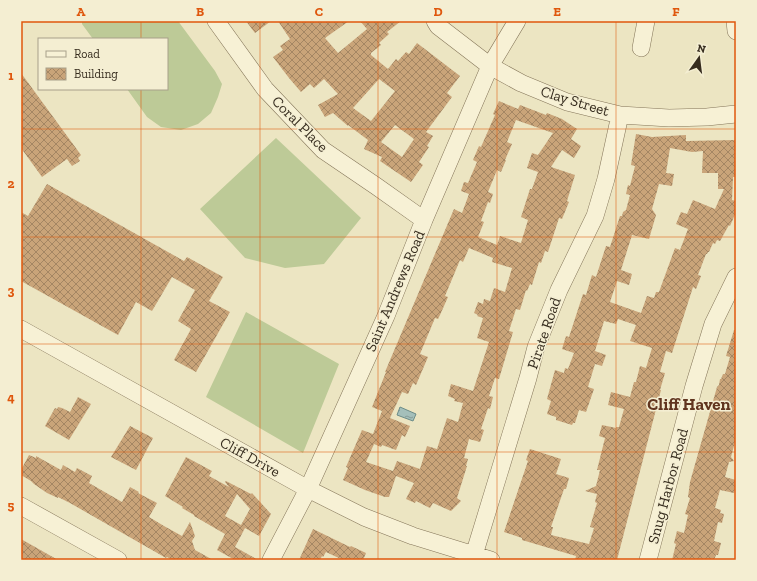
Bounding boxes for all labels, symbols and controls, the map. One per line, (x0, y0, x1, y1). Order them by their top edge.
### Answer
text: A (77, 4, 86, 19)
text: B (196, 4, 204, 19)
text: C (315, 4, 323, 19)
text: D (433, 4, 443, 19)
text: E (553, 4, 561, 19)
text: F (672, 4, 680, 19)
legend (38, 38, 168, 90)
north arrow (679, 38, 719, 78)
text: N (696, 41, 708, 56)
text: Road (74, 47, 100, 61)
text: Building (74, 67, 118, 81)
text: 1 (8, 68, 14, 83)
street label: Clay Street (538, 82, 612, 120)
street label: Coral Place (268, 92, 332, 156)
text: 2 (8, 176, 15, 191)
street label: Saint Andrews Road (361, 227, 429, 354)
text: 3 (8, 283, 15, 298)
street label: Pirate Road (523, 294, 565, 371)
text: 4 (7, 390, 15, 405)
district label: Cliff Haven (647, 394, 731, 414)
street label: Snug Harbor Road (644, 426, 692, 546)
street label: Cliff Drive (217, 433, 283, 481)
text: 5 (8, 498, 15, 513)

